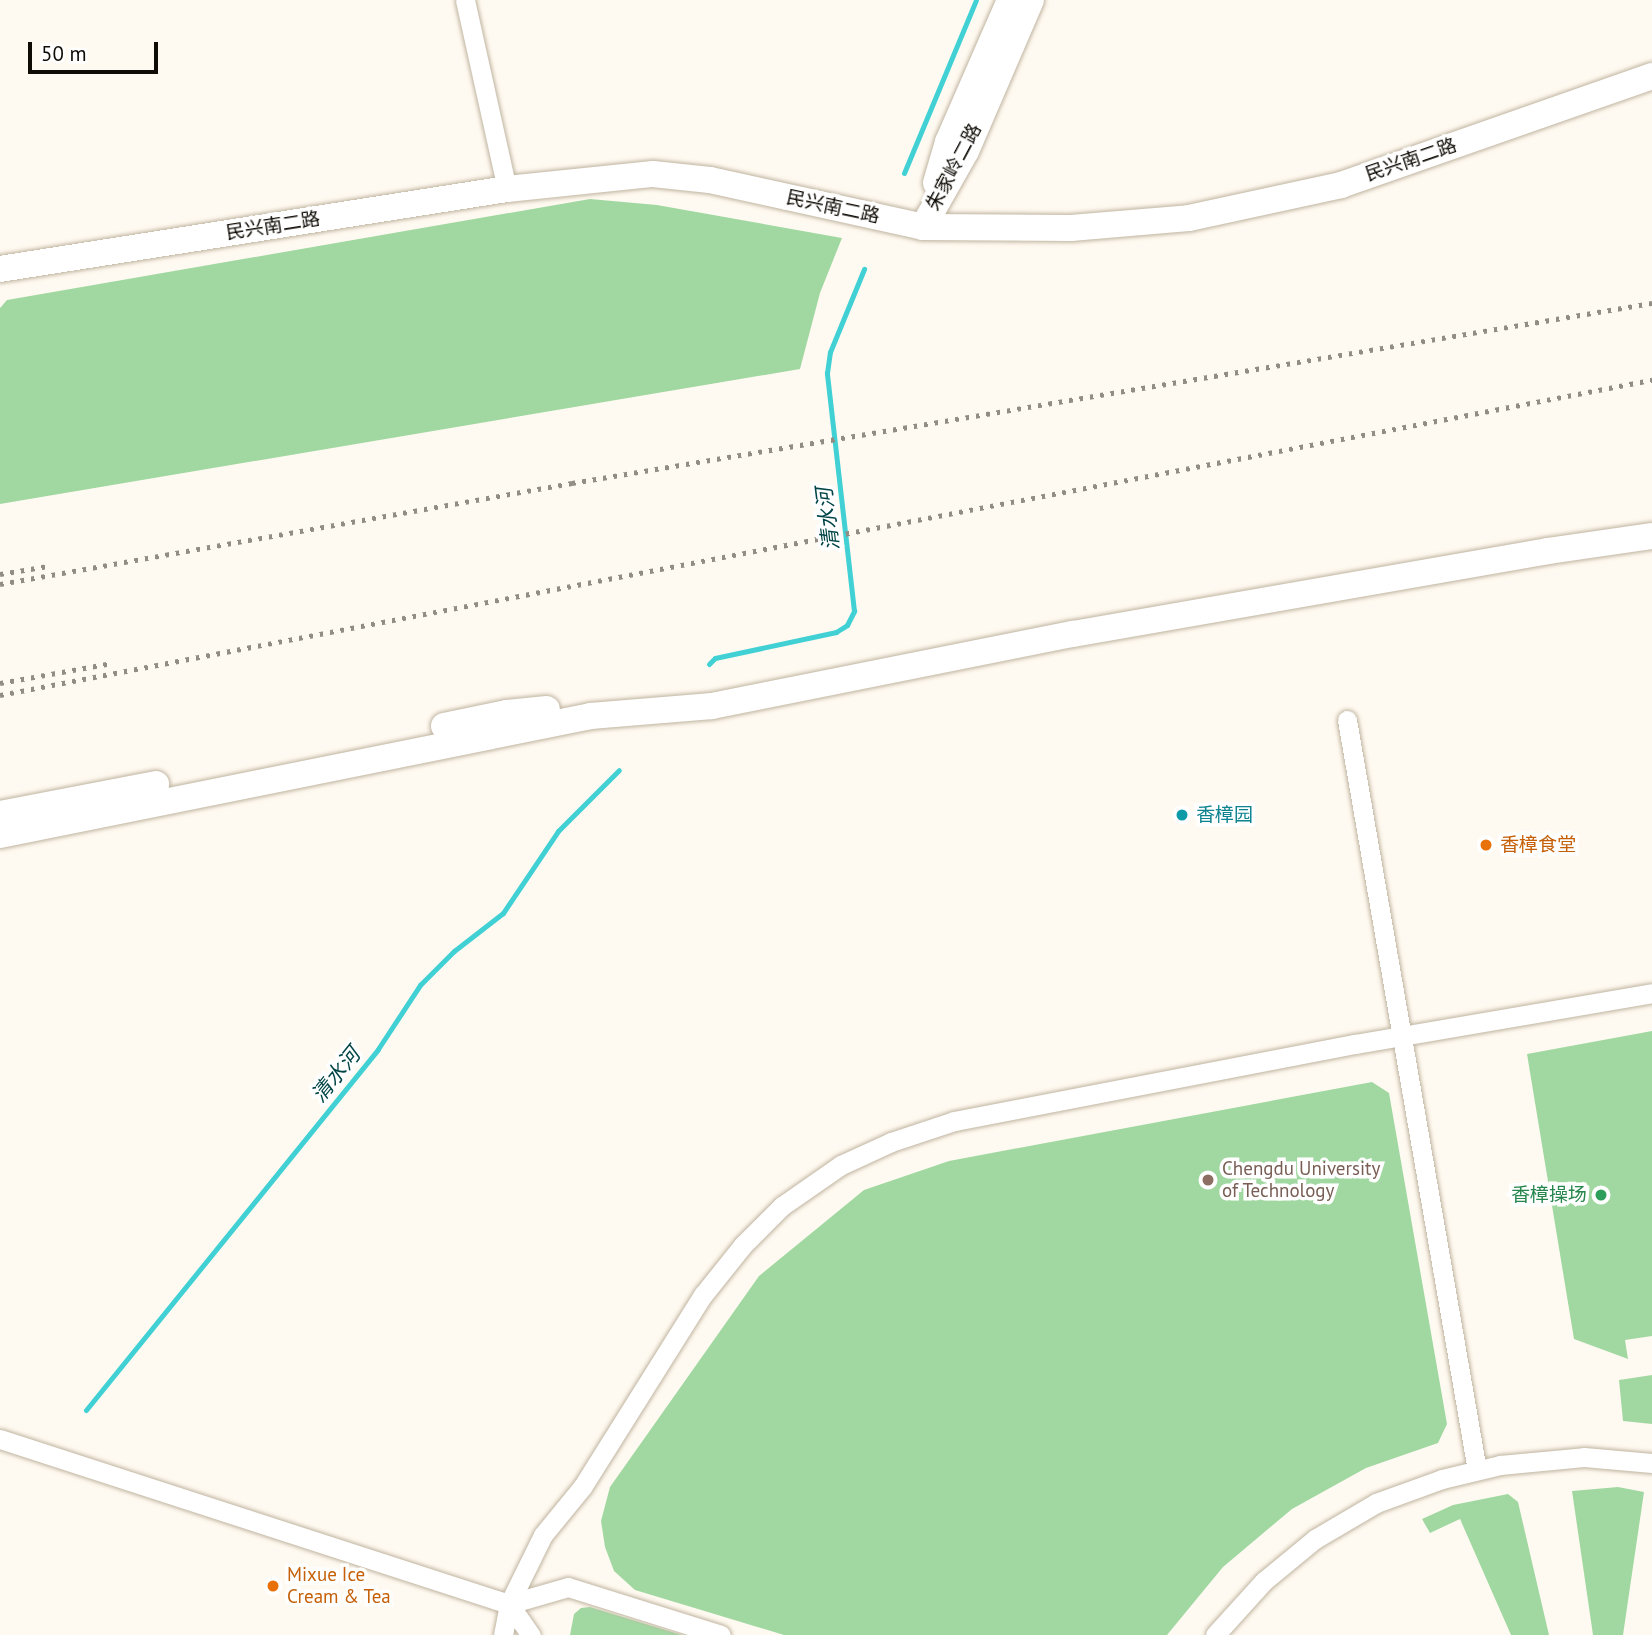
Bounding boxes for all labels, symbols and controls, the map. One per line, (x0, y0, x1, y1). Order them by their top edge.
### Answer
scale bar (32, 28, 161, 72)
text: 50 m (41, 40, 87, 67)
street label: 朱家岭二路 (922, 120, 986, 214)
street label: 民兴南二路 (1362, 134, 1460, 186)
street label: 民兴南二路 (784, 186, 882, 228)
street label: 民兴南二路 (224, 207, 322, 245)
water label: 清水河 (812, 486, 844, 552)
place label: 香樟园 (1196, 804, 1253, 826)
marker: 香樟园 (1174, 807, 1190, 823)
place label: 香樟食堂 (1500, 834, 1576, 856)
marker: 香樟食堂 (1478, 837, 1494, 853)
water label: 清水河 (306, 1043, 366, 1107)
place label: Chengdu University of Technology (1222, 1158, 1380, 1202)
marker: Chengdu University of Technology (1200, 1172, 1216, 1188)
place label: 香樟操场 (1511, 1184, 1587, 1206)
marker: 香樟操场 (1593, 1187, 1609, 1203)
place label: Mixue Ice Cream & Tea (287, 1564, 391, 1608)
marker: Mixue Ice Cream & Tea (265, 1578, 281, 1594)

